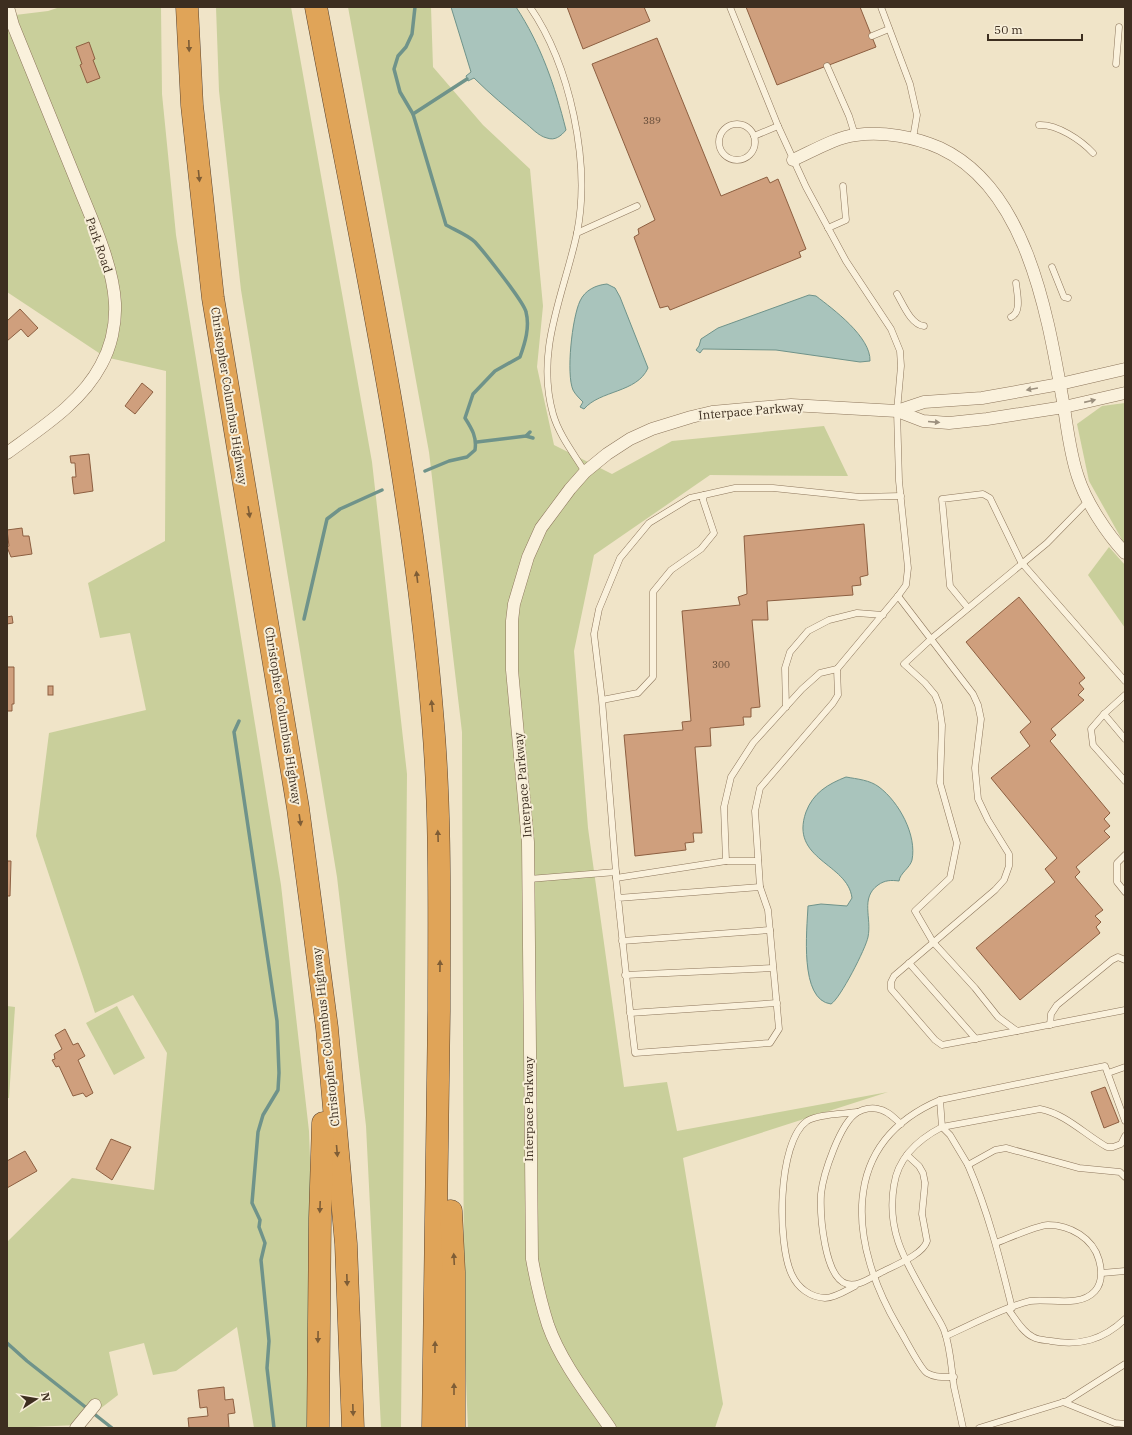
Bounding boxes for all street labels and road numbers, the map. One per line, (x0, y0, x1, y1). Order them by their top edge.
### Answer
street label: Park Road (83, 215, 116, 275)
street label: Christopher Columbus Highway (208, 306, 251, 487)
street label: Interpace Parkway (698, 398, 805, 423)
street label: Christopher Columbus Highway (262, 626, 305, 807)
street label: Interpace Parkway (510, 731, 535, 838)
street label: Christopher Columbus Highway (309, 946, 342, 1127)
street label: Interpace Parkway (521, 1056, 536, 1162)

